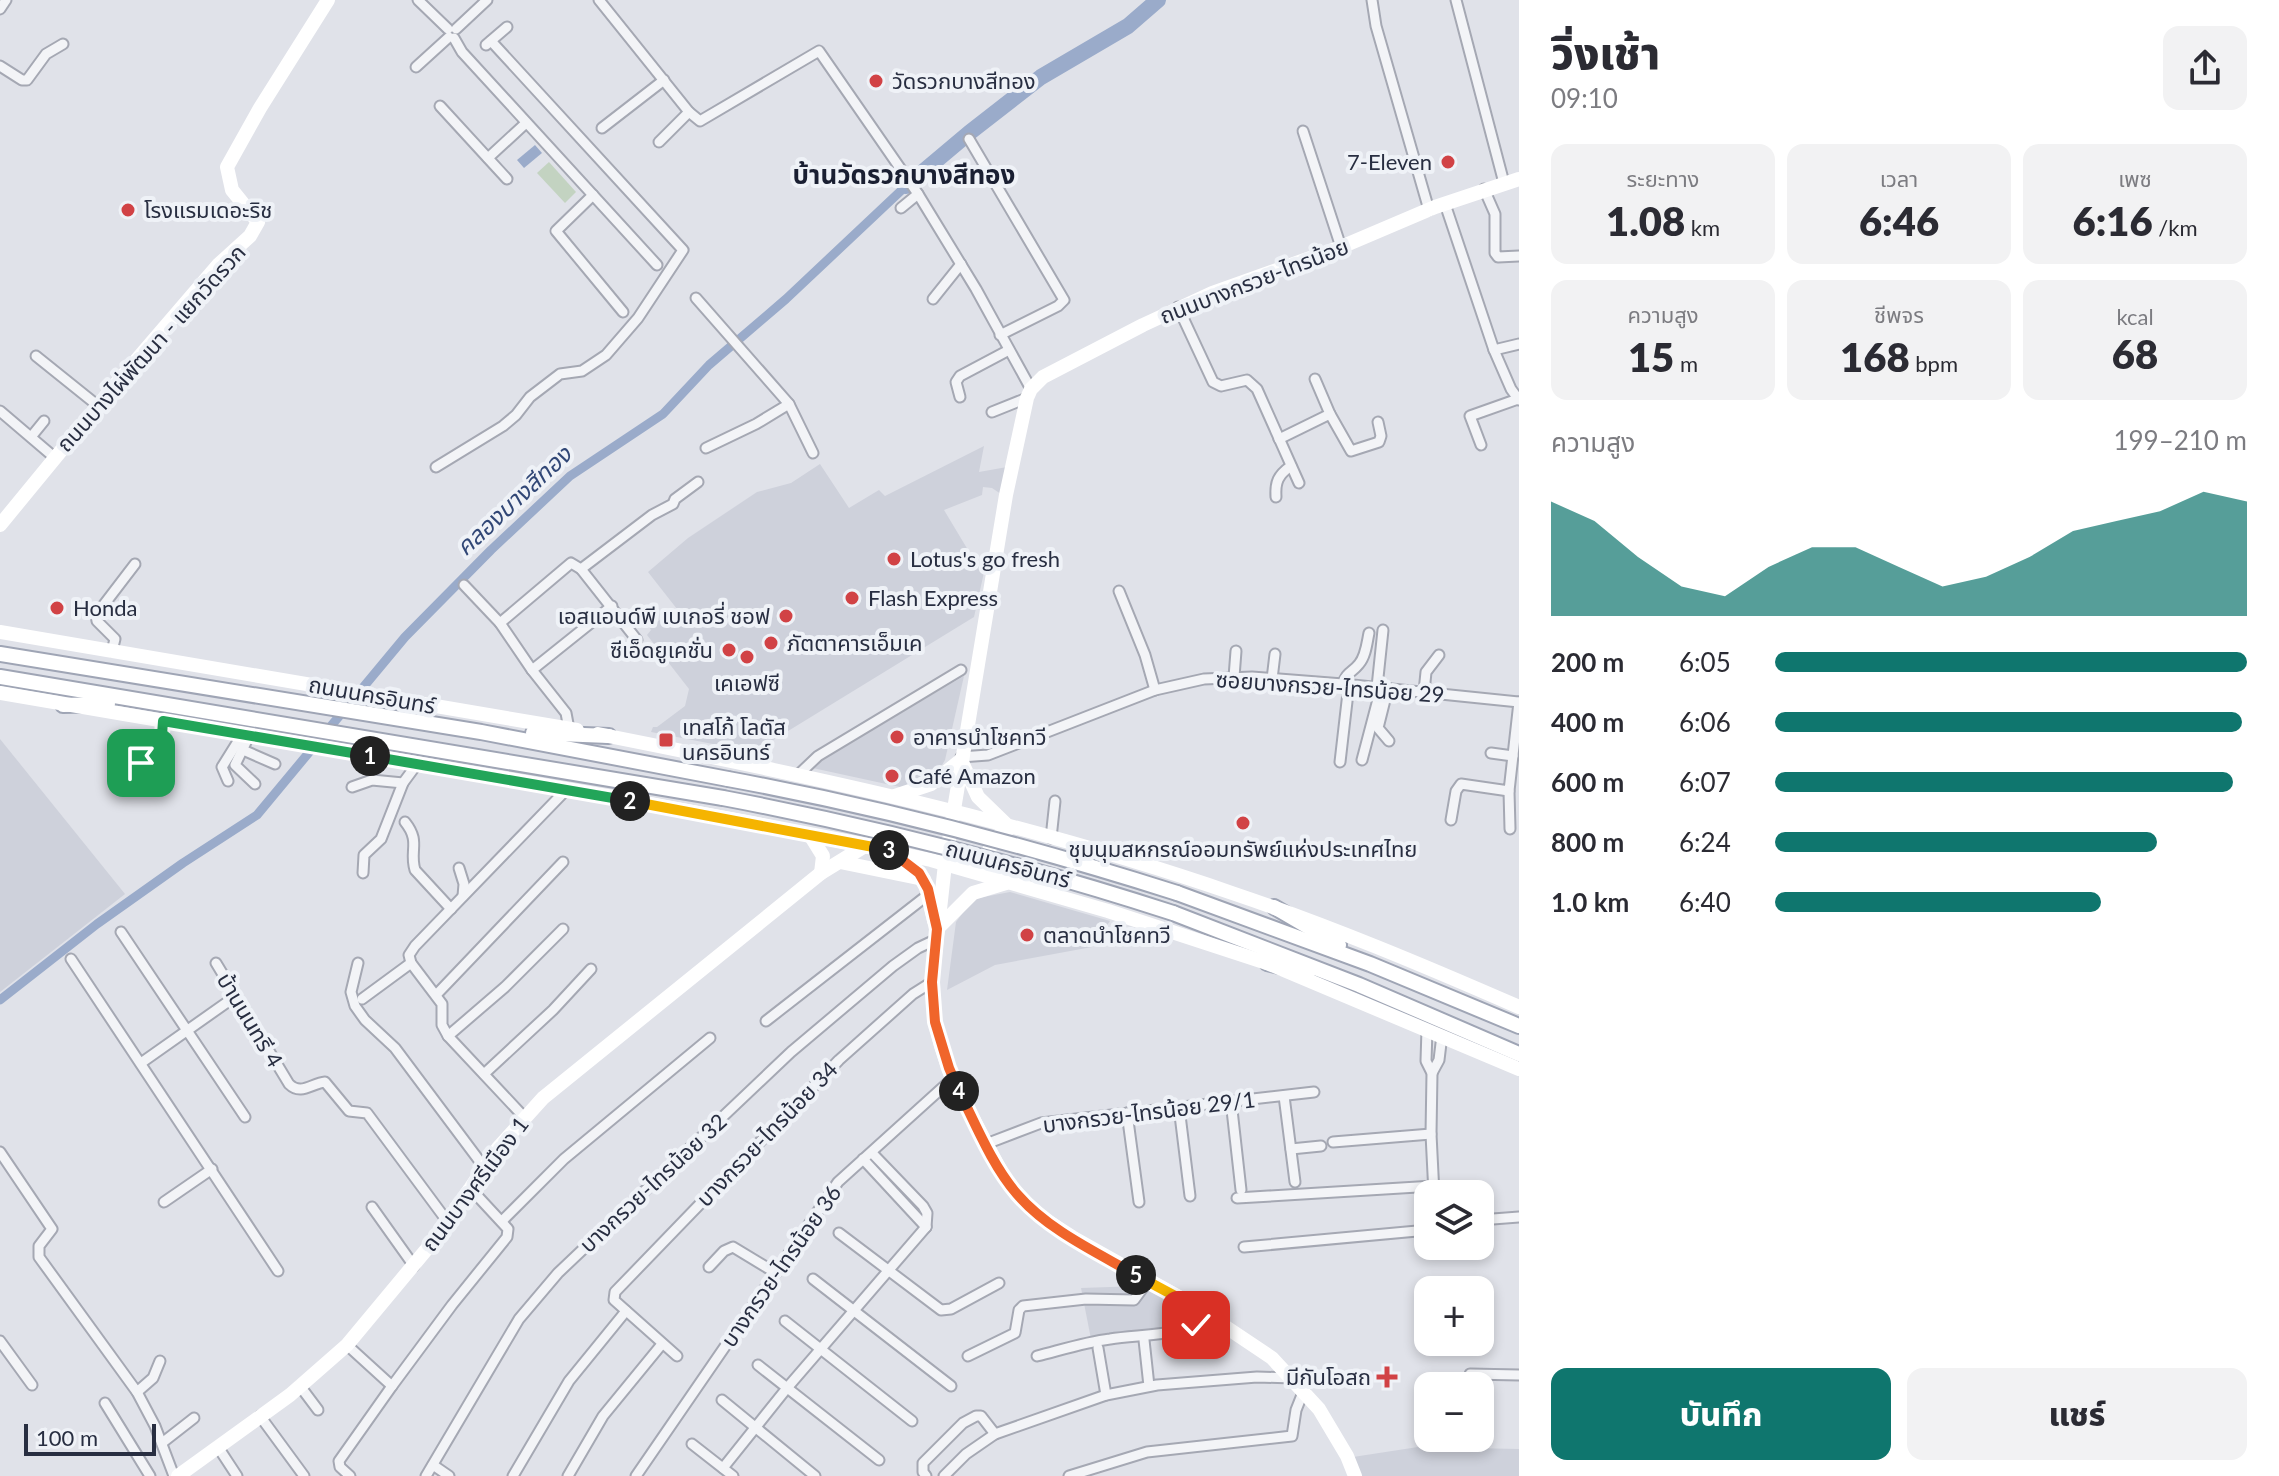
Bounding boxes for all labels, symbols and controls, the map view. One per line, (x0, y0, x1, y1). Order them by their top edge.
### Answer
text: วิ่งเช้า (1551, 26, 1660, 78)
button: share (2163, 26, 2247, 110)
place label: วัดรวกบางสีทอง (892, 67, 1036, 94)
marker: วัดรวกบางสีทอง (867, 72, 885, 90)
text: 09:10 (1551, 82, 1618, 114)
place label: 7-Eleven (1347, 148, 1432, 175)
marker: 7-Eleven (1439, 153, 1457, 171)
district label: บ้านวัดรวกบางสีทอง (793, 158, 1015, 190)
text: ระยะทาง (1627, 165, 1699, 192)
text: เวลา (1880, 165, 1918, 192)
text: เพซ (2118, 165, 2152, 192)
place label: โรงแรมเดอะริช (144, 196, 272, 223)
text: 1.08 (1606, 197, 1685, 245)
text: 6:46 (1859, 197, 1939, 245)
text: 6:16 (2072, 197, 2153, 245)
marker: โรงแรมเดอะริช (119, 201, 137, 219)
text: km (1685, 214, 1720, 241)
text: /km (2153, 214, 2198, 241)
street label: ถนนบางกรวย-ไทรน้อย (1156, 232, 1352, 329)
street label: ถนนบางไผ่พัฒนา - แยกวัดรวก (50, 239, 251, 457)
text: ความสูง (1627, 301, 1699, 328)
text: ชีพจร (1874, 301, 1924, 328)
text: kcal (2116, 303, 2154, 330)
text: 68 (2112, 330, 2158, 378)
text: 15 (1628, 333, 1674, 381)
text: 168 (1840, 333, 1910, 381)
text: m (1674, 350, 1698, 377)
text: bpm (1910, 350, 1958, 377)
text: 199–210 m (2113, 424, 2247, 456)
text: ความสูง (1551, 426, 1635, 458)
water label: คลองบางสีทอง (449, 438, 578, 561)
place label: Lotus's go fresh (910, 545, 1060, 572)
marker: Lotus's go fresh (885, 550, 903, 568)
place label: Flash Express (868, 584, 998, 611)
marker: Flash Express (843, 589, 861, 607)
place label: Honda (73, 594, 137, 621)
marker: Honda (48, 599, 66, 617)
place label: เอสแอนด์พี เบเกอรี่ ชอฟ (558, 601, 770, 629)
marker: เอสแอนด์พี เบเกอรี่ ชอฟ (777, 607, 795, 625)
place label: ภัตตาคารเอ็มเค (787, 629, 923, 656)
marker: ภัตตาคารเอ็มเค (762, 634, 780, 652)
place label: ซีเอ็ดยูเคชั่น (610, 636, 713, 664)
marker: ซีเอ็ดยูเคชั่น (720, 641, 738, 659)
text: 200 m (1551, 646, 1624, 678)
text: 6:05 (1679, 646, 1731, 678)
marker: เคเอฟซี (738, 648, 756, 666)
street label: ซอยบางกรวย-ไทรน้อย 29 (1215, 665, 1445, 708)
place label: เคเอฟซี (714, 669, 780, 696)
street label: ถนนนครอินทร์ (307, 670, 439, 719)
text: 400 m (1551, 706, 1624, 738)
text: 6:06 (1679, 706, 1731, 738)
place label: เทสโก้ โลตัส นครอินทร์ (682, 713, 786, 765)
place label: อาคารนำโชคทวี (913, 723, 1047, 750)
marker: อาคารนำโชคทวี (888, 728, 906, 746)
pin (107, 729, 175, 797)
marker: เทสโก้ โลตัส นครอินทร์ (657, 731, 675, 749)
pin: 1 (350, 736, 390, 776)
icon: arrive (119, 741, 163, 785)
text: 1 (364, 742, 376, 769)
place label: Café Amazon (908, 762, 1036, 789)
text: 600 m (1551, 766, 1624, 798)
text: 6:07 (1679, 766, 1731, 798)
marker: Café Amazon (883, 767, 901, 785)
pin: 2 (610, 781, 650, 821)
text: 2 (624, 787, 636, 814)
marker: ชุมนุมสหกรณ์ออมทรัพย์แห่งประเทศไทย (1234, 814, 1252, 832)
text: 800 m (1551, 826, 1624, 858)
text: 6:24 (1679, 826, 1731, 858)
pin: 3 (869, 830, 909, 870)
street label: ถนนนครอินทร์ (943, 834, 1075, 893)
place label: ชุมนุมสหกรณ์ออมทรัพย์แห่งประเทศไทย (1069, 835, 1417, 863)
text: 3 (883, 836, 895, 863)
text: 1.0 km (1551, 886, 1629, 918)
text: 6:40 (1679, 886, 1731, 918)
place label: ตลาดนำโชคทวี (1043, 921, 1171, 948)
marker: ตลาดนำโชคทวี (1018, 926, 1036, 944)
street label: บ้านนนทรี 4 (212, 968, 289, 1072)
street label: บางกรวย-ไทรน้อย 34 (691, 1055, 843, 1212)
pin: 4 (939, 1071, 979, 1111)
text: 4 (953, 1077, 965, 1104)
street label: บางกรวย-ไทรน้อย 29/1 (1041, 1085, 1257, 1138)
street label: บางกรวย-ไทรน้อย 32 (574, 1108, 732, 1258)
street label: ถนนบางศรีเมือง 1 (415, 1111, 534, 1256)
street label: บางกรวย-ไทรน้อย 36 (715, 1180, 846, 1352)
map controls (1414, 1180, 1494, 1452)
button: layers (1414, 1180, 1494, 1260)
pin: 5 (1116, 1255, 1156, 1295)
text: 5 (1130, 1261, 1142, 1288)
button: + (1414, 1276, 1494, 1356)
pin (1162, 1291, 1230, 1359)
icon: check (1174, 1303, 1218, 1347)
place label: มีกันโอสถ (1286, 1363, 1371, 1390)
marker: มีกันโอสถ (1378, 1368, 1396, 1386)
button: บันทึก (1551, 1368, 1891, 1460)
button: แชร์ (1907, 1368, 2247, 1460)
button: − (1414, 1372, 1494, 1452)
scale bar (24, 1420, 156, 1456)
text: 100 m (36, 1424, 98, 1451)

